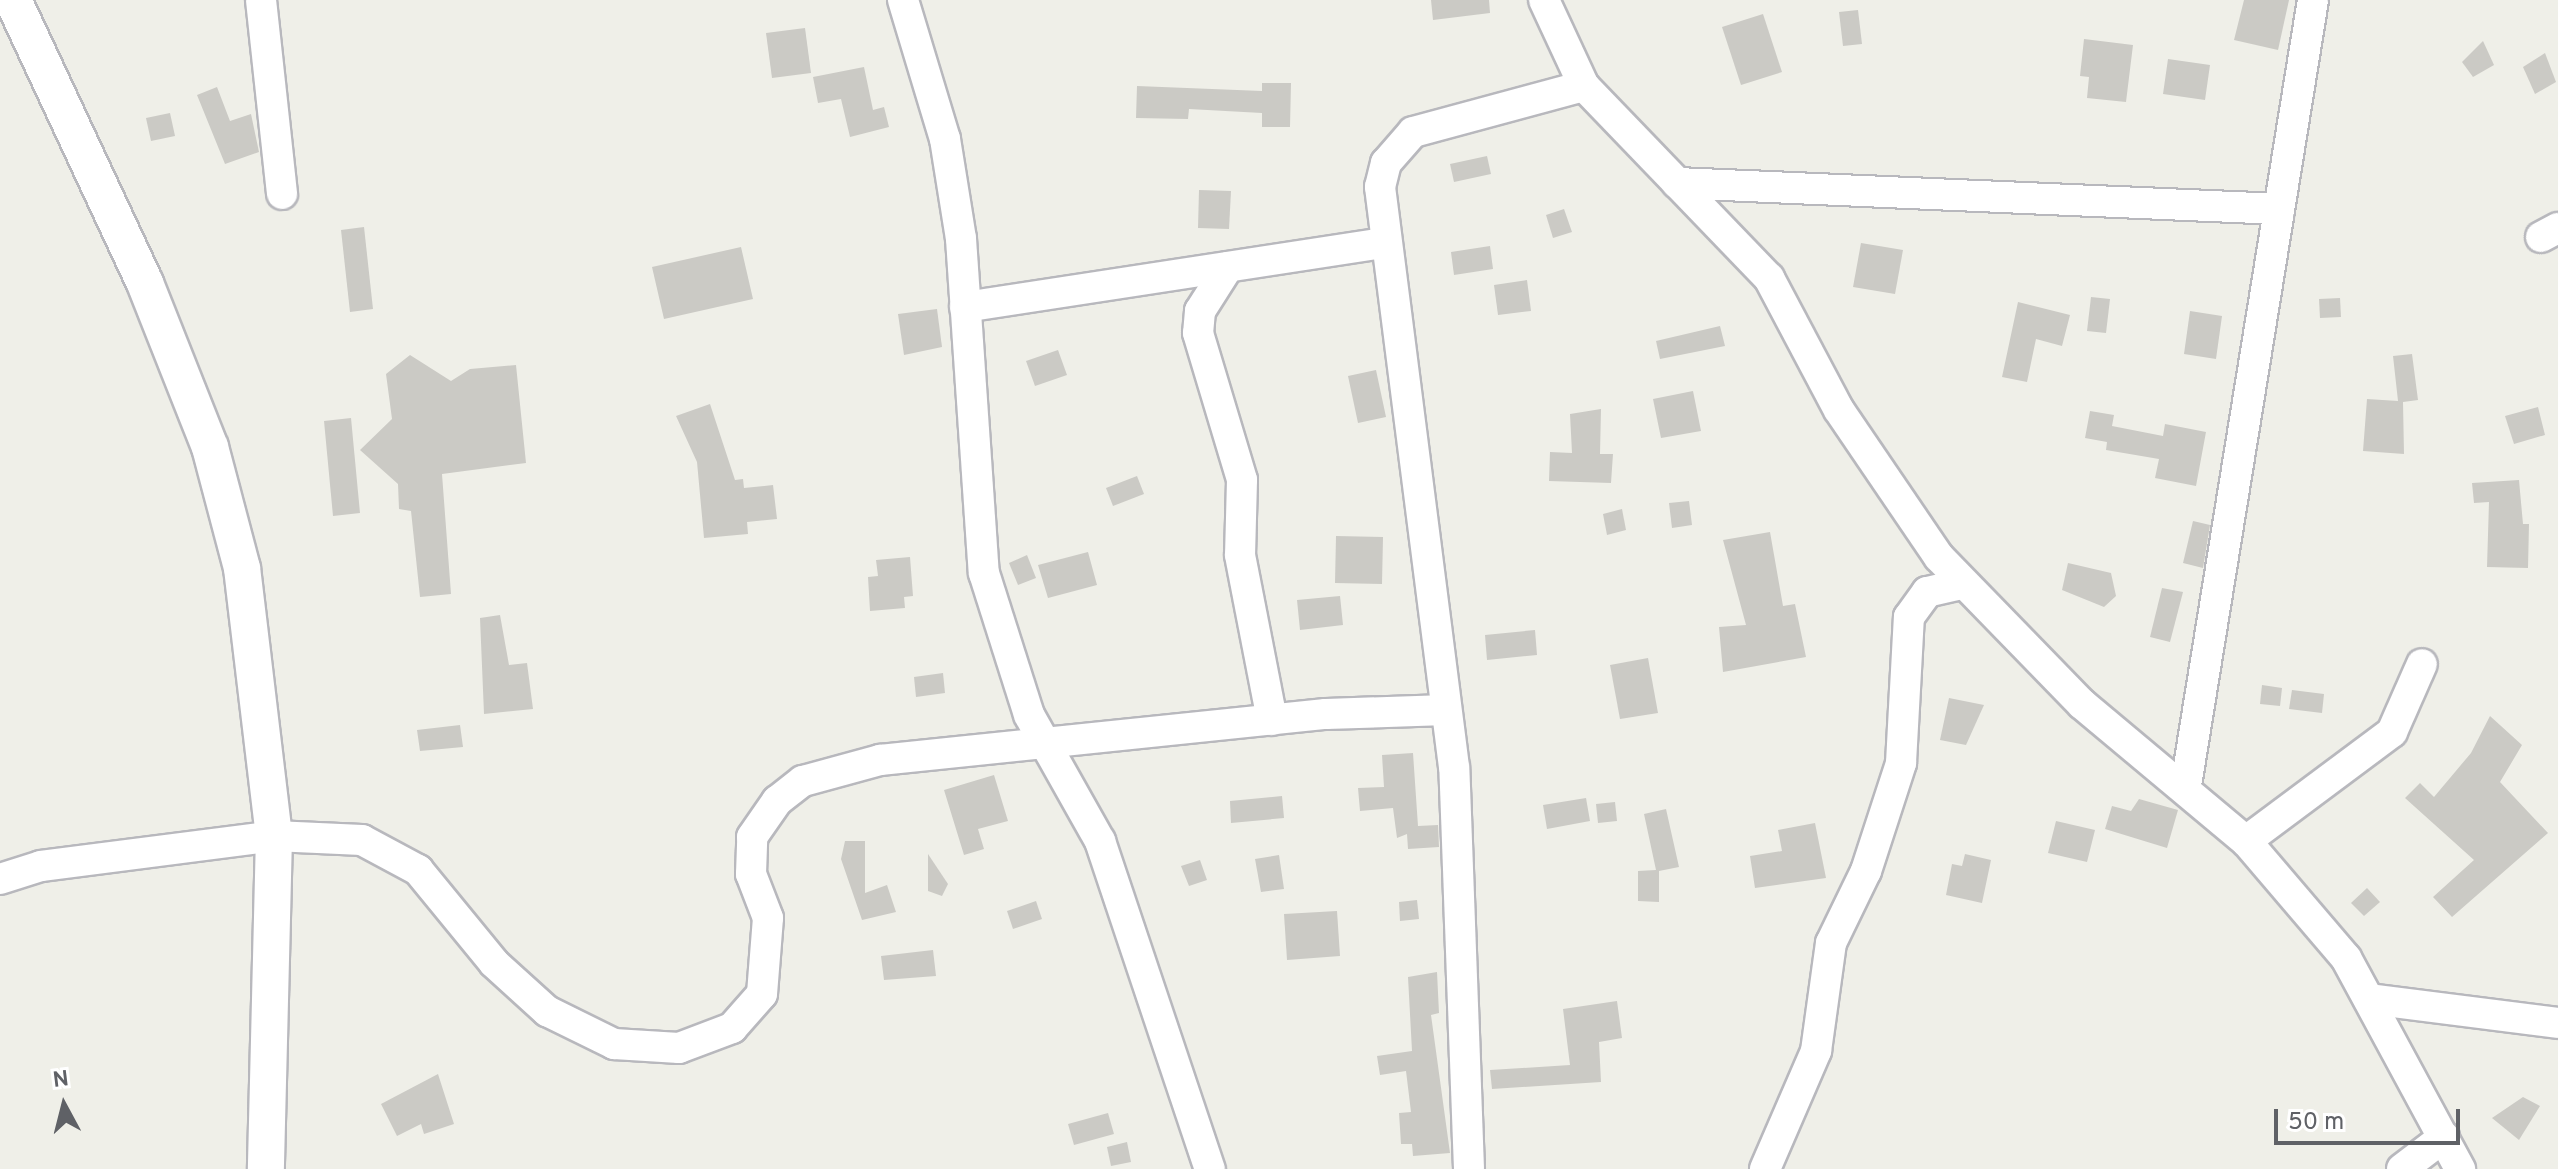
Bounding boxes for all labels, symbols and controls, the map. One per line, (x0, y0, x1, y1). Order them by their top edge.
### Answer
north arrow (24, 1065, 104, 1145)
text: N (52, 1066, 70, 1095)
scale bar (2278, 1093, 2464, 1143)
text: 50 m (2288, 1108, 2344, 1138)

